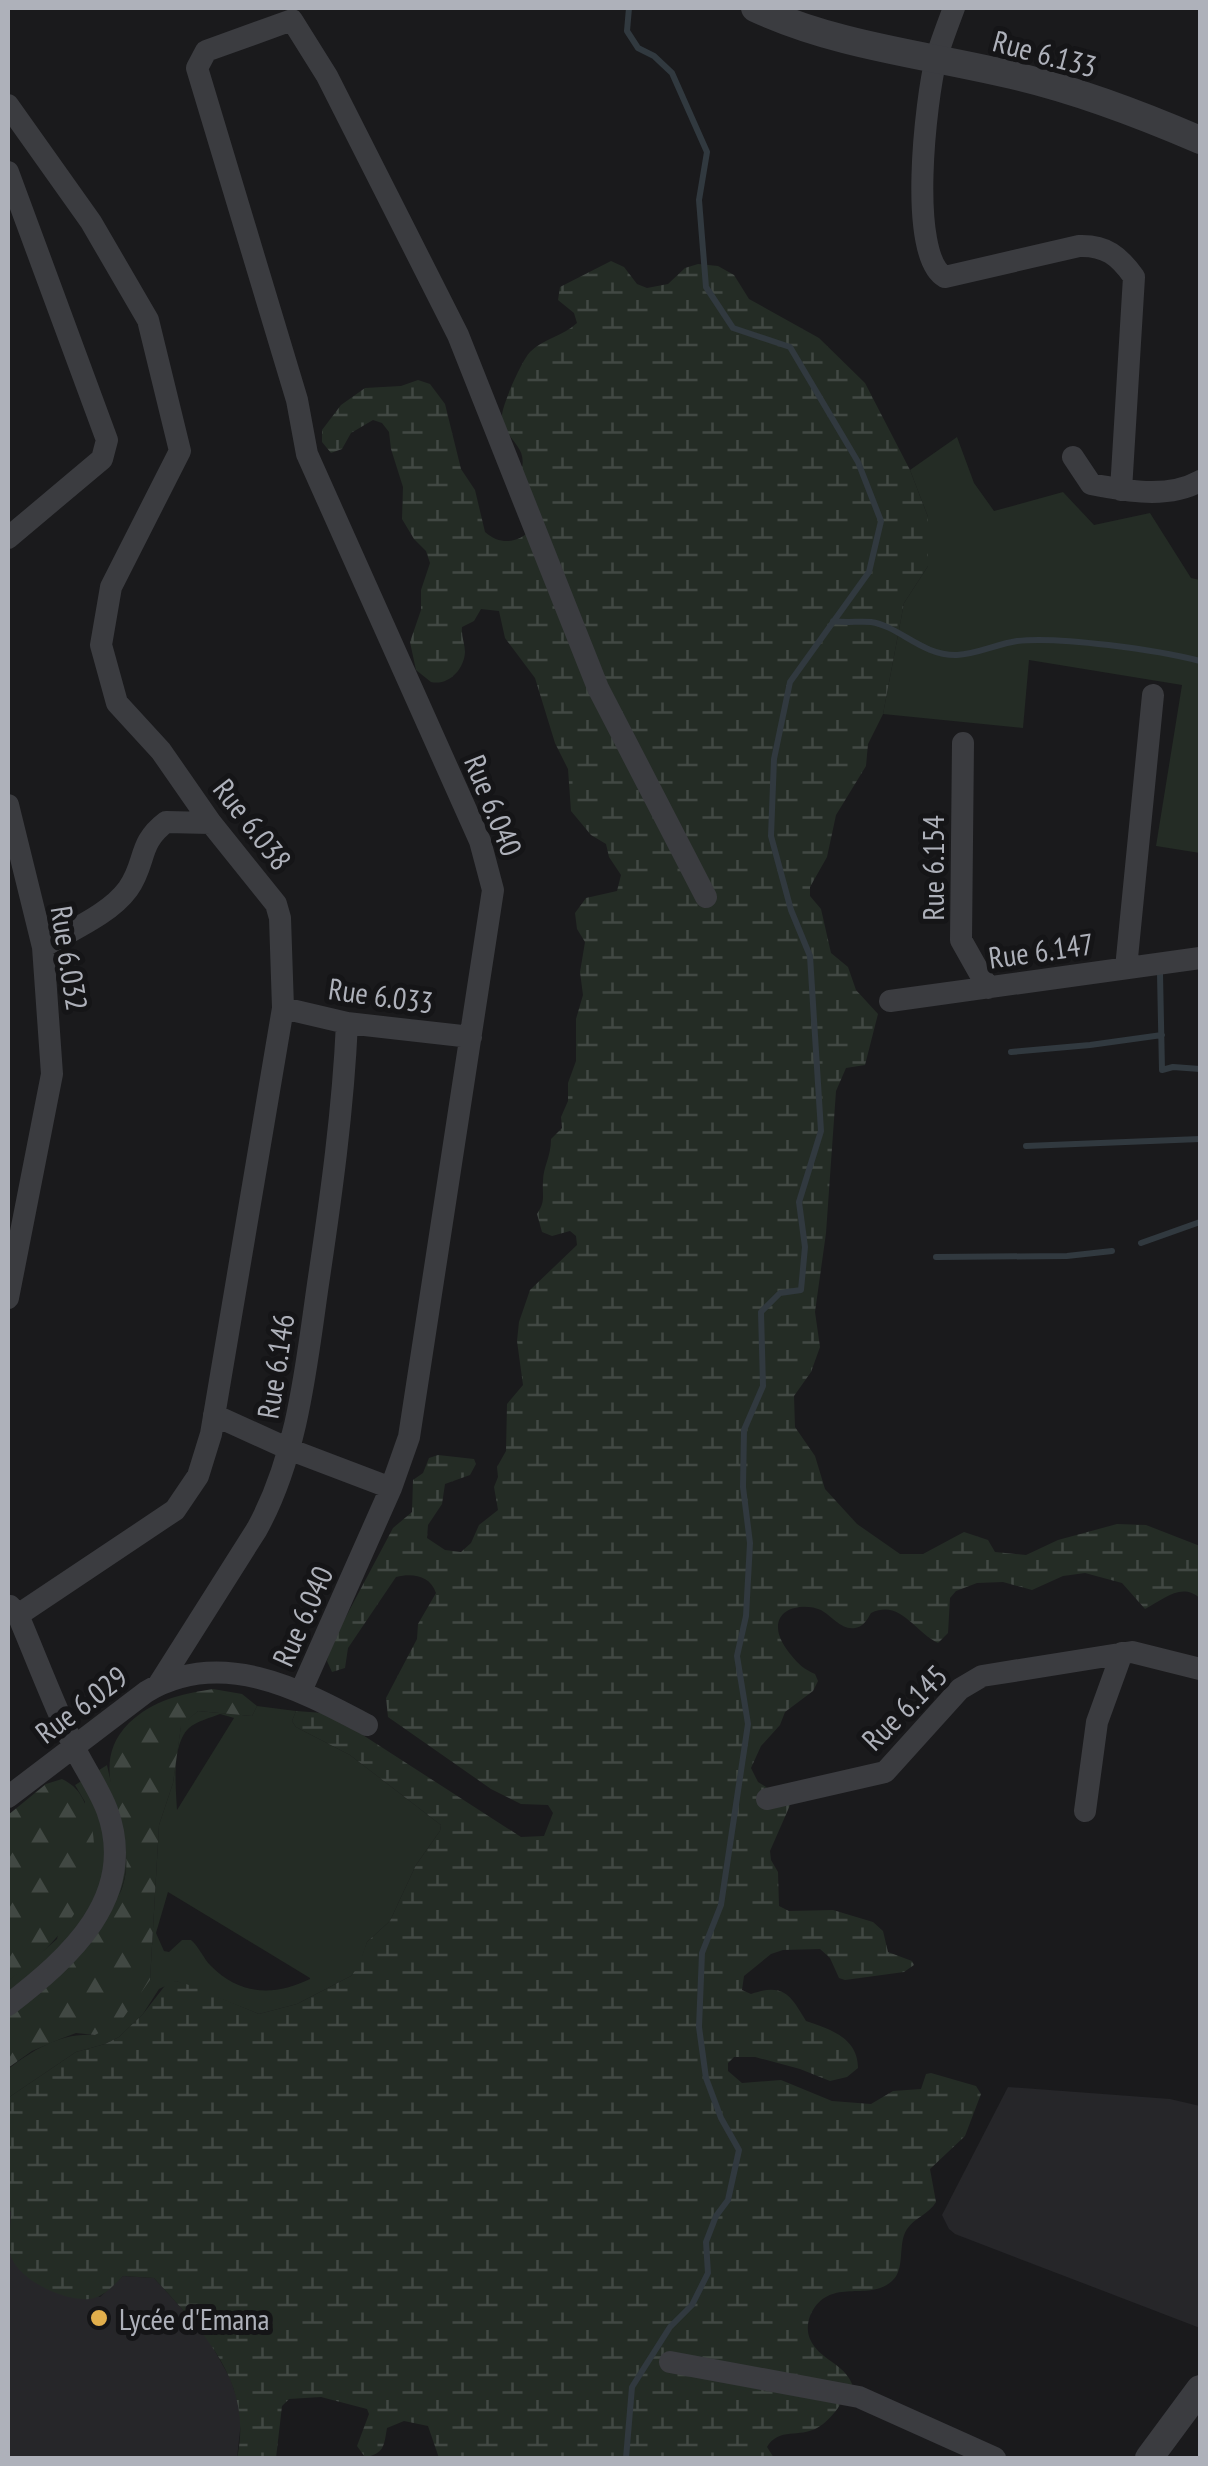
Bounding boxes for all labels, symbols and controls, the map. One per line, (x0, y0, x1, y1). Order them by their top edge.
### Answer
street label: Rue 6.133 (989, 21, 1101, 85)
street label: Rue 6.040 (456, 749, 532, 861)
street label: Rue 6.038 (205, 770, 301, 878)
street label: Rue 6.154 (913, 815, 952, 921)
street label: Rue 6.032 (42, 903, 98, 1013)
street label: Rue 6.147 (986, 923, 1096, 977)
street label: Rue 6.033 (326, 968, 436, 1022)
street label: Rue 6.146 (247, 1311, 303, 1421)
street label: Rue 6.040 (263, 1560, 341, 1672)
street label: Rue 6.145 (853, 1656, 955, 1758)
street label: Rue 6.029 (27, 1657, 135, 1751)
place label: Lycée d'Emana (119, 2299, 269, 2338)
marker: Lycée d'Emana (88, 2307, 110, 2329)

